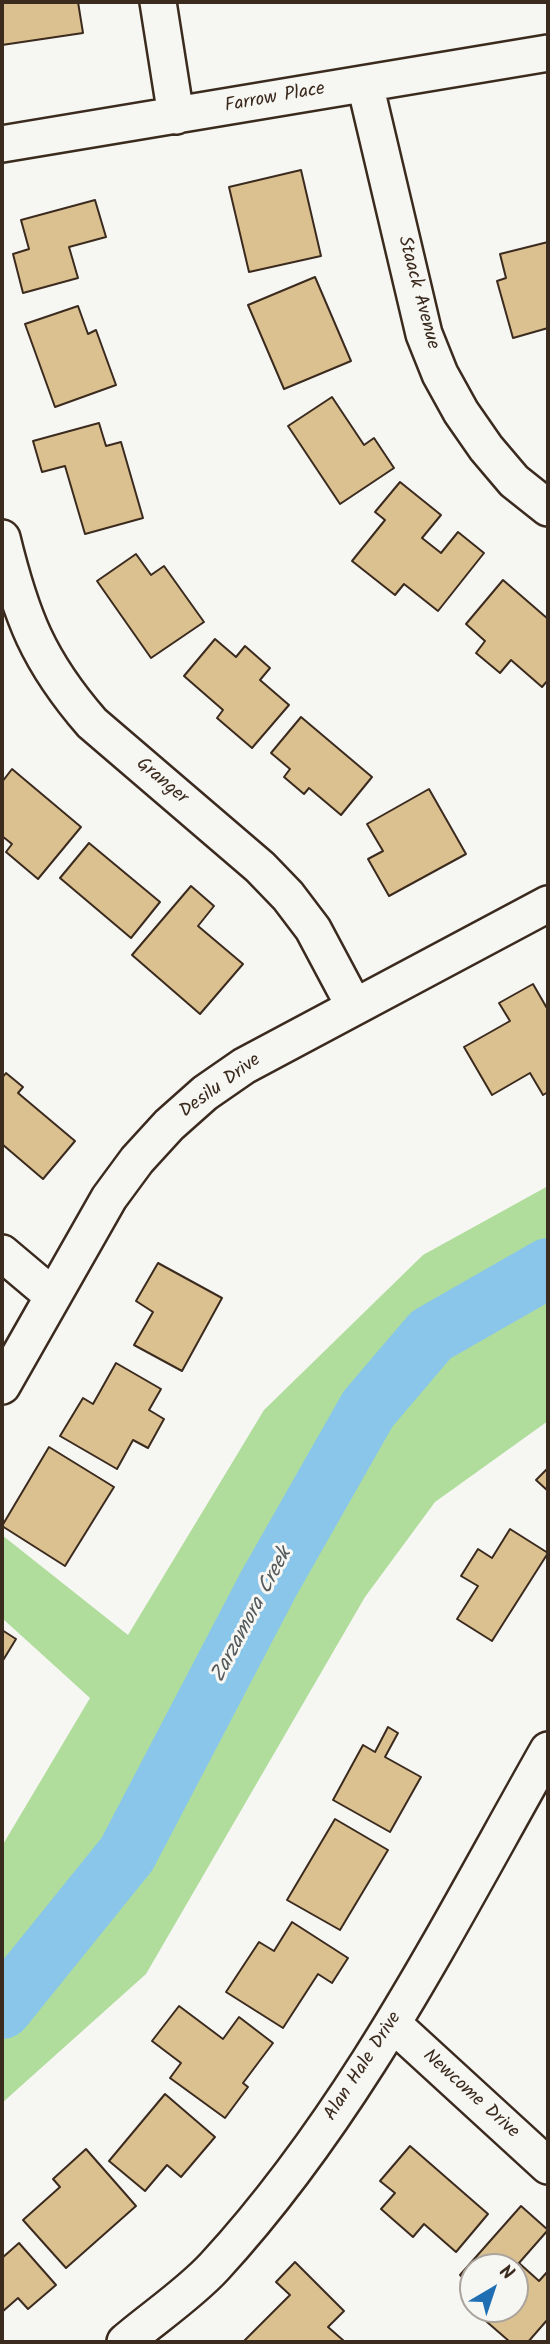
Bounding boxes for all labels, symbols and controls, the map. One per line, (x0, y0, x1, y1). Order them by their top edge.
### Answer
street label: Farrow Place (223, 79, 327, 119)
street label: Staack Avenue (391, 234, 443, 352)
street label: Granger (130, 754, 192, 810)
street label: Desilu Drive (176, 1050, 266, 1124)
water label: Zarzamora Creek (207, 1544, 299, 1688)
street label: Alan Hale Drive (320, 2008, 408, 2126)
street label: Newcome Drive (417, 2046, 523, 2144)
north arrow (459, 2253, 529, 2323)
text: N (492, 2258, 520, 2289)

